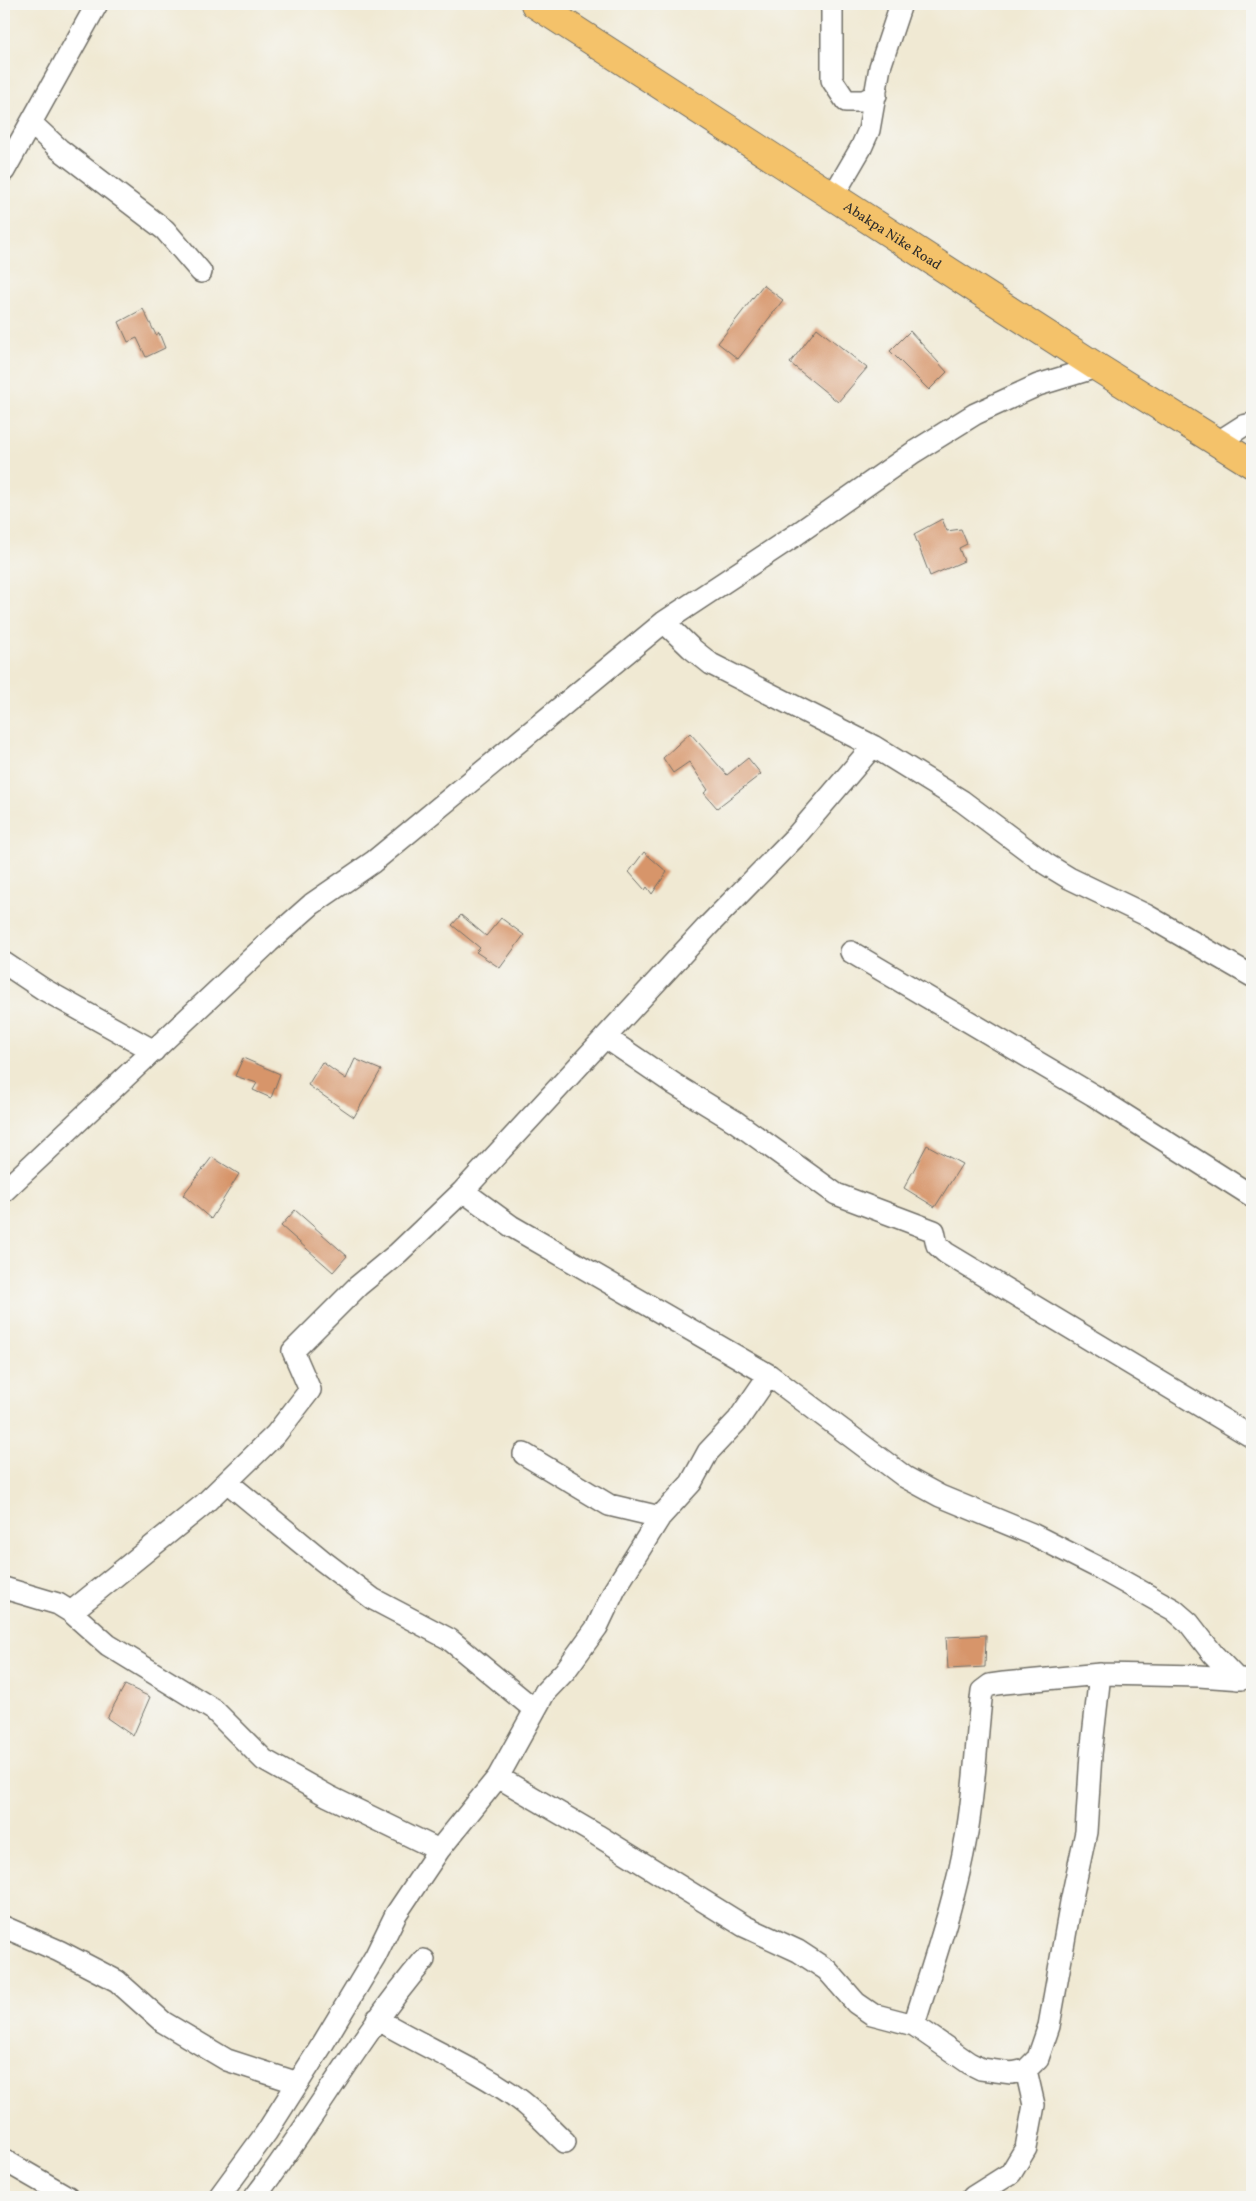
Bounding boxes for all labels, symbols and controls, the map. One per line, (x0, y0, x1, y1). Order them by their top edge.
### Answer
street label: Abakpa Nike Road (839, 198, 945, 275)

